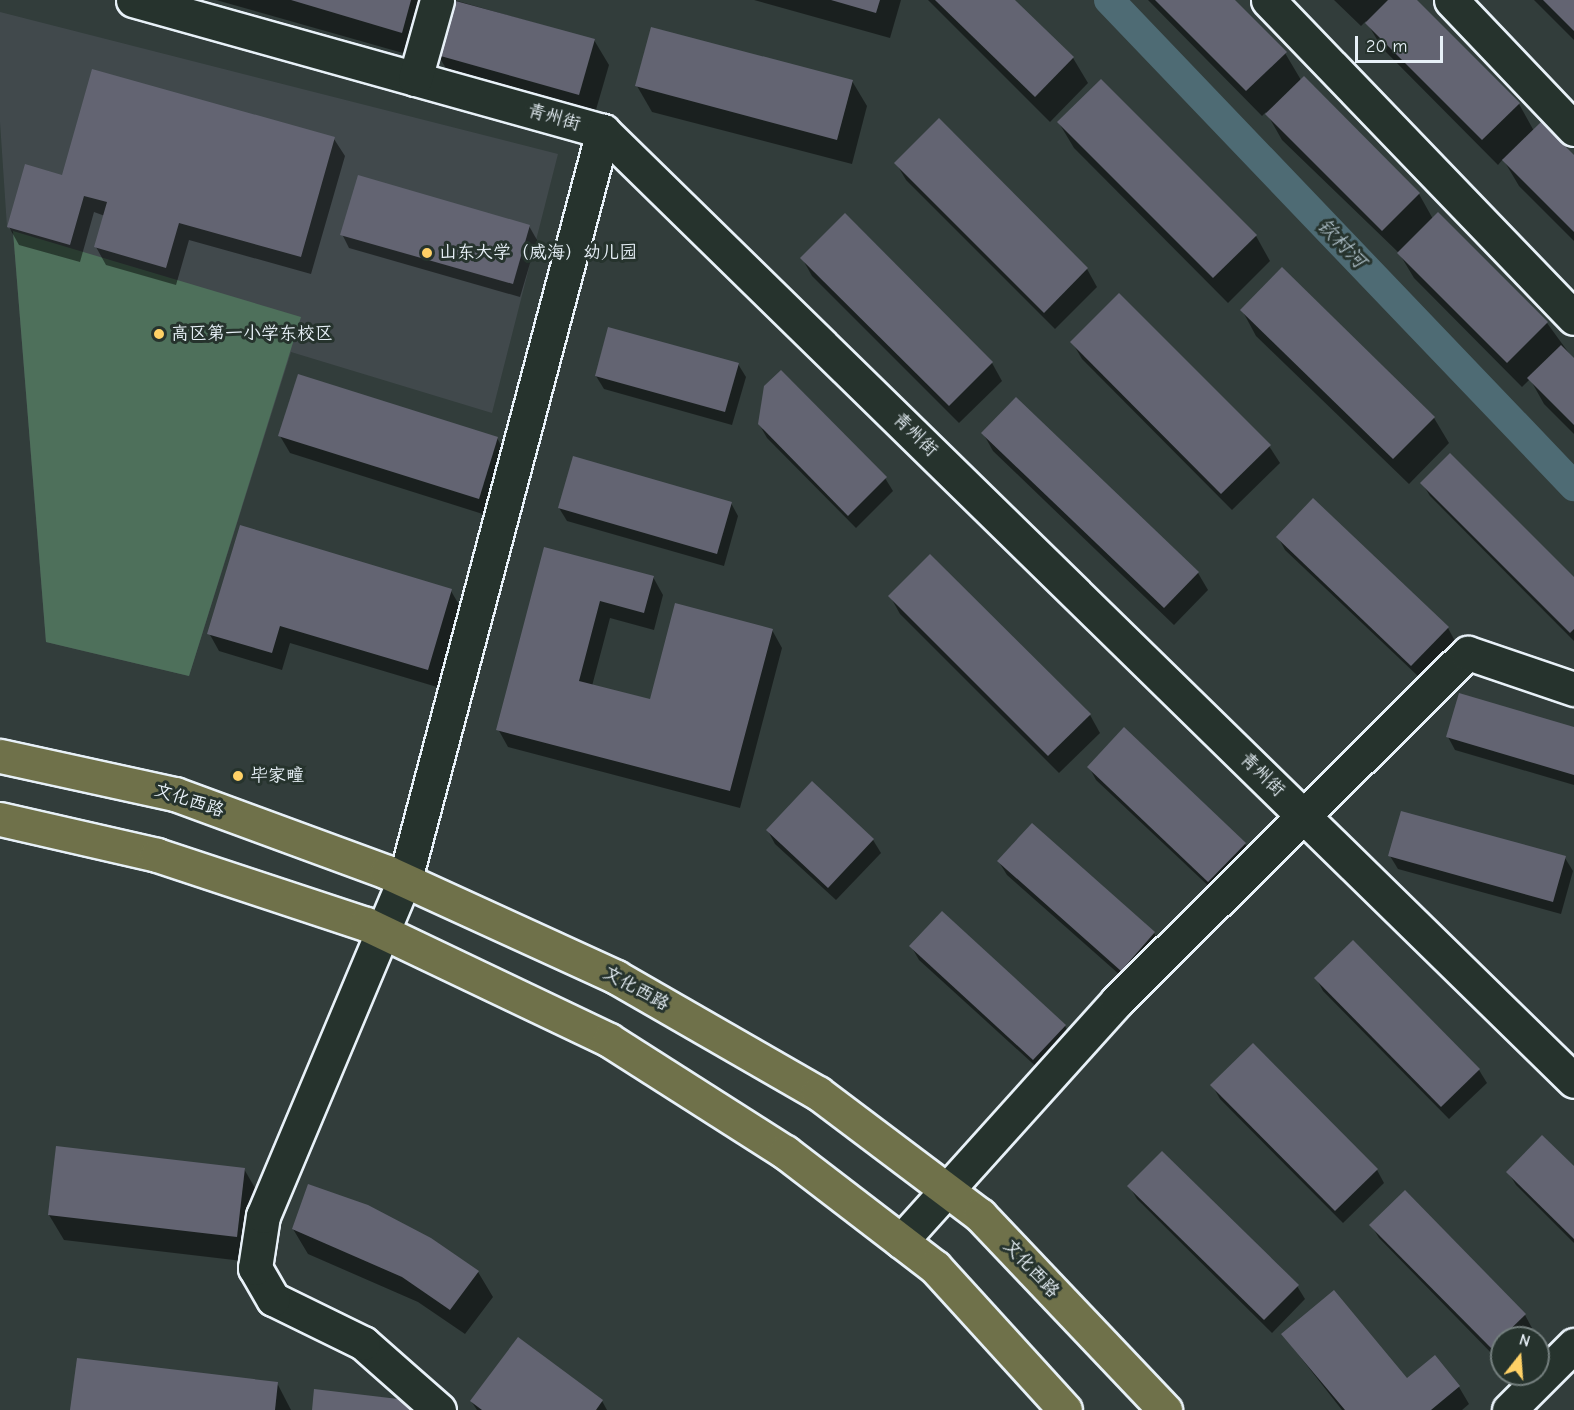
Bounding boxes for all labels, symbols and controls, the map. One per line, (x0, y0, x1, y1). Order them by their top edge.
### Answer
scale bar (1358, 24, 1446, 62)
text: 20 m (1366, 36, 1407, 57)
street label: 青州街 (525, 100, 583, 136)
water label: 钦村河 (1313, 213, 1371, 273)
place label: 山东大学（威海）幼儿园 (439, 242, 637, 264)
marker: 山东大学（威海）幼儿园 (420, 246, 434, 260)
place label: 高区第一小学东校区 (171, 323, 333, 345)
marker: 高区第一小学东校区 (152, 327, 166, 341)
street label: 青州街 (888, 408, 942, 462)
street label: 青州街 (1235, 748, 1289, 802)
place label: 毕家疃 (250, 765, 304, 787)
marker: 毕家疃 (231, 769, 245, 783)
street label: 文化西路 (151, 780, 227, 822)
street label: 文化西路 (599, 962, 673, 1016)
street label: 文化西路 (999, 1235, 1063, 1303)
north arrow (1490, 1326, 1550, 1386)
text: N (1517, 1331, 1532, 1351)

